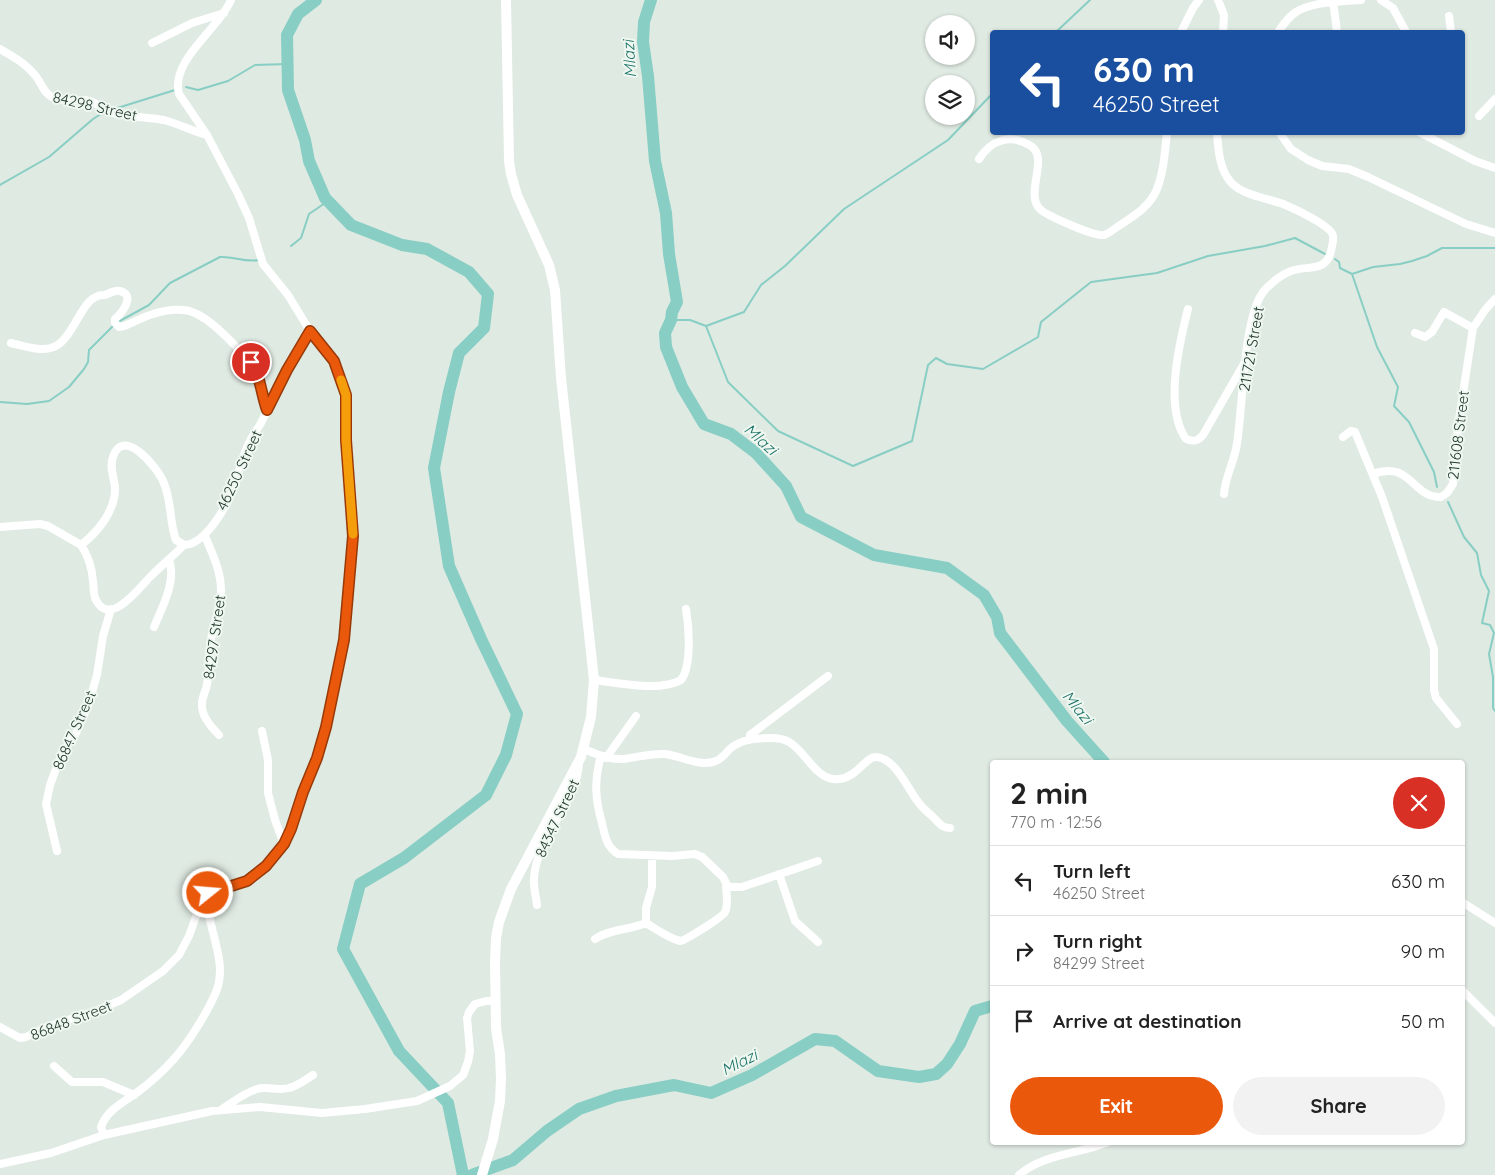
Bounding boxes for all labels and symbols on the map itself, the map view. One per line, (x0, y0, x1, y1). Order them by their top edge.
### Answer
water label: Mlazi (618, 38, 640, 79)
street label: 84298 Street (51, 87, 139, 125)
street label: 211721 Street (1234, 305, 1268, 393)
pin (230, 341, 272, 383)
street label: 211608 Street (1443, 389, 1473, 481)
water label: Mlazi (740, 419, 783, 460)
street label: 46250 Street (212, 427, 266, 513)
street label: 84297 Street (199, 594, 229, 680)
water label: Mlazi (1058, 686, 1099, 729)
street label: 86847 Street (48, 688, 100, 772)
street label: 84347 Street (531, 776, 583, 860)
position arrow (181, 866, 233, 918)
street label: 86848 Street (28, 996, 114, 1044)
water label: Mlazi (718, 1044, 762, 1079)

